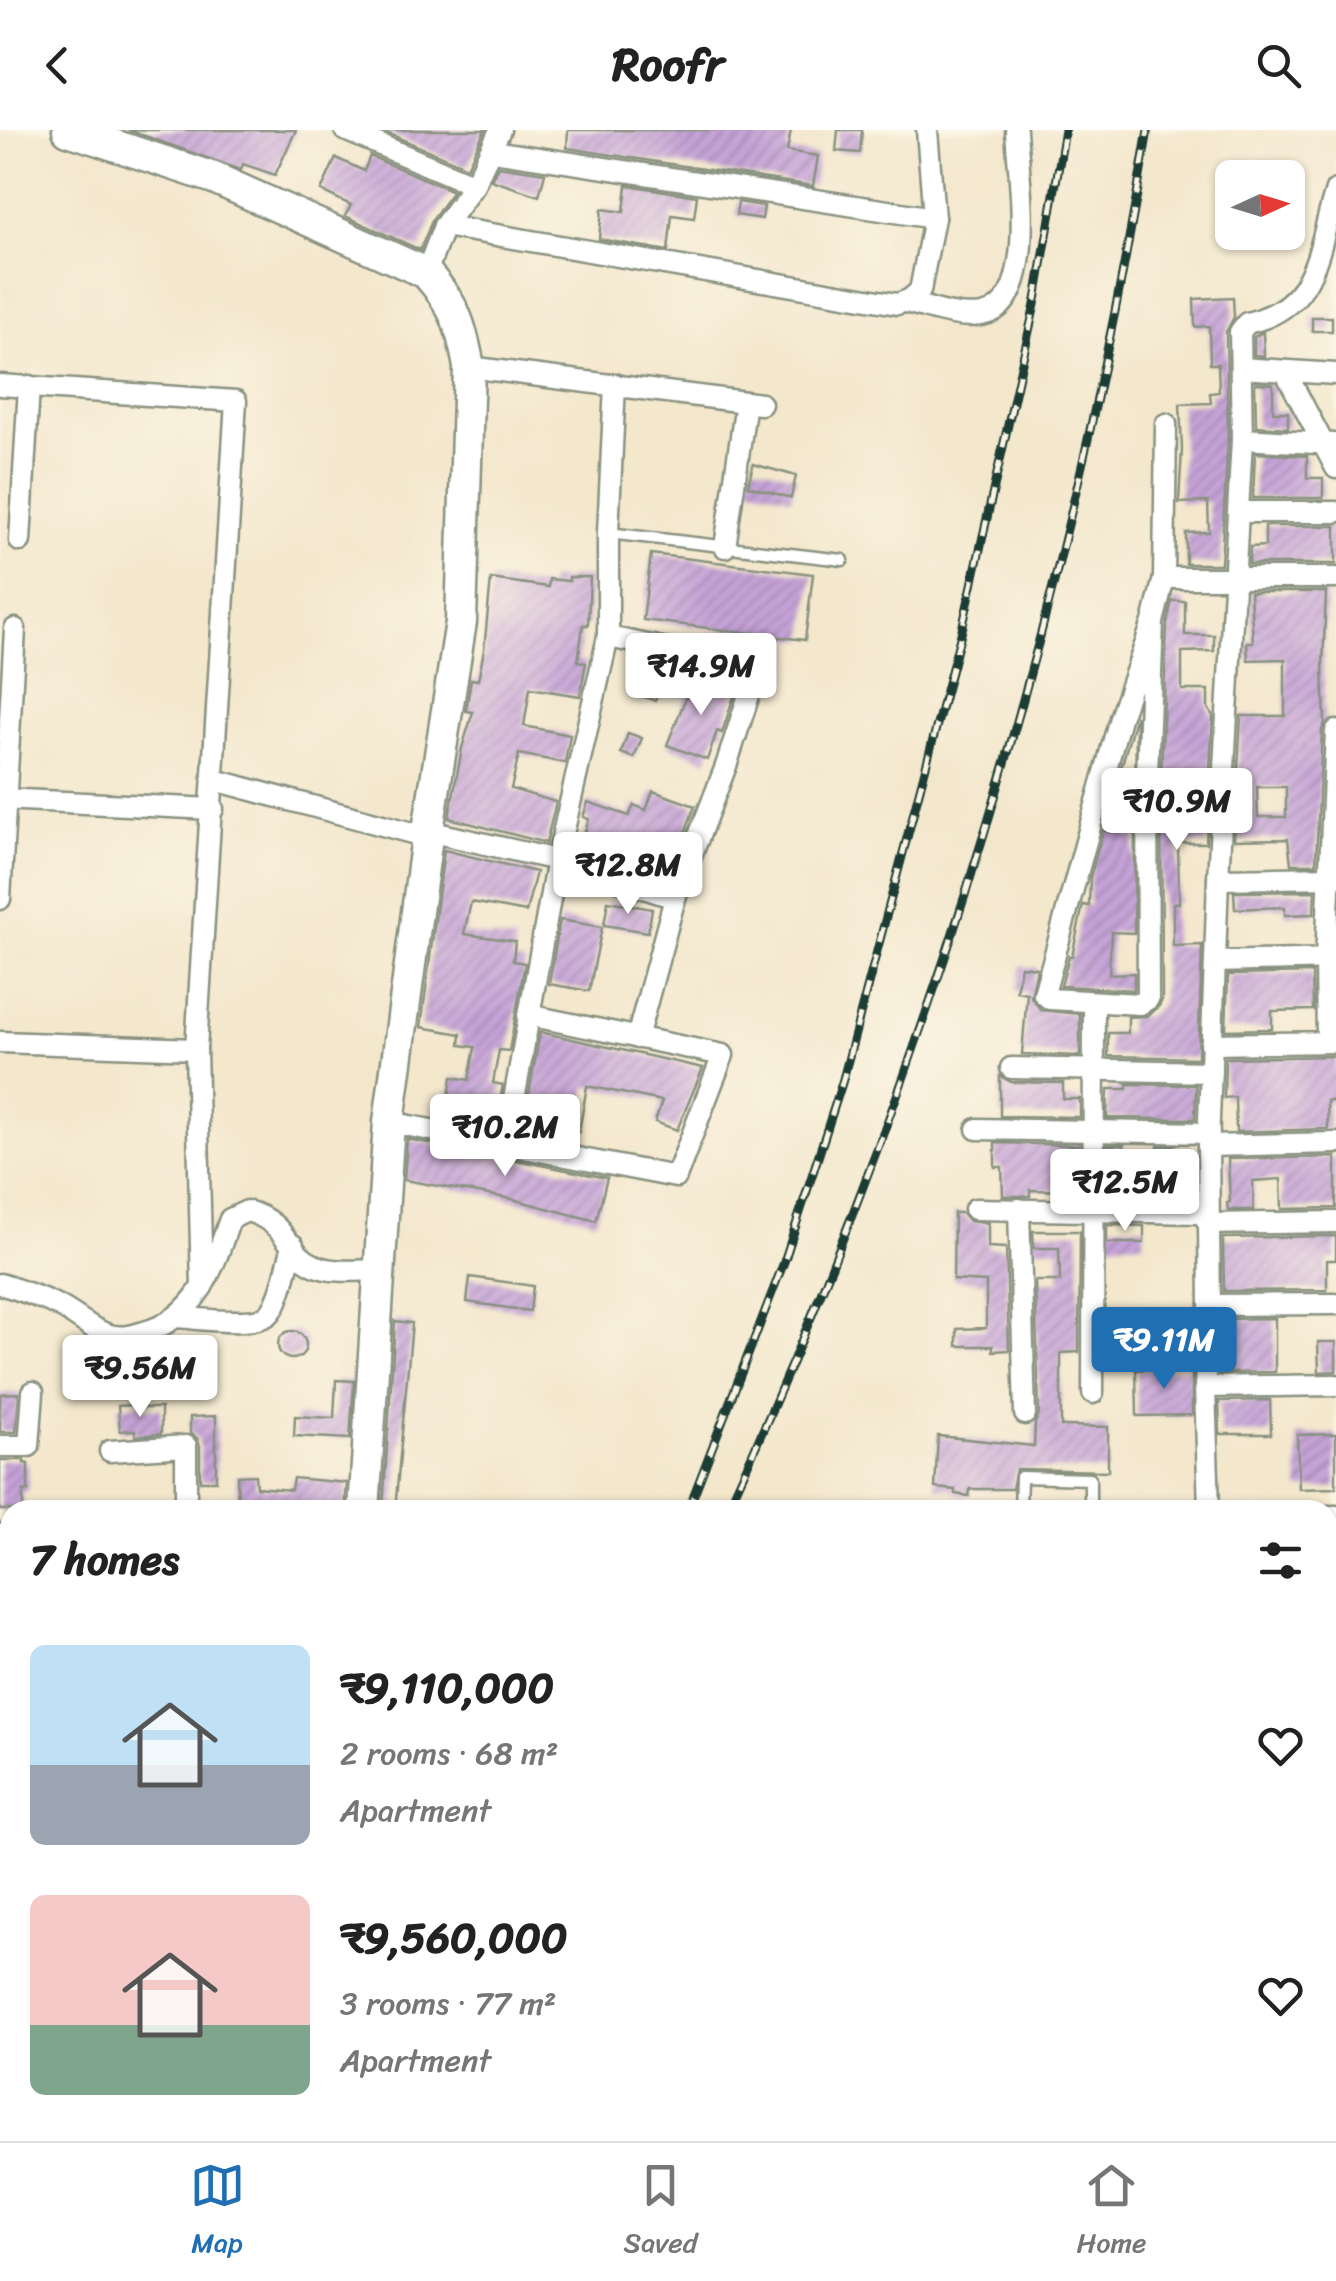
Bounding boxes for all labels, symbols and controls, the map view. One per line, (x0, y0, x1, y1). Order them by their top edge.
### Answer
text: Roofr (612, 25, 724, 105)
icon: back (30, 38, 85, 93)
icon: search (1251, 38, 1306, 93)
north arrow (1215, 160, 1305, 250)
map controls (1215, 160, 1305, 250)
pin: ₹14.9M (620, 633, 782, 718)
text: ₹14.9M (647, 637, 755, 694)
pin: ₹10.9M (1096, 768, 1258, 853)
text: ₹10.9M (1123, 772, 1231, 829)
pin: ₹12.8M (547, 832, 709, 917)
text: ₹12.8M (575, 836, 681, 893)
pin: ₹10.2M (424, 1094, 586, 1179)
text: ₹10.2M (452, 1098, 558, 1155)
pin: ₹12.5M (1044, 1149, 1206, 1234)
text: ₹12.5M (1072, 1153, 1178, 1210)
pin: ₹9.11M (1083, 1307, 1245, 1392)
text: ₹9.11M (1114, 1311, 1214, 1368)
pin: ₹9.56M (59, 1335, 221, 1420)
text: ₹9.56M (84, 1339, 196, 1396)
text: 7 homes (30, 1523, 179, 1597)
icon: filters (1253, 1533, 1308, 1588)
text: ₹9,110,000 (340, 1651, 554, 1725)
icon: home (110, 1685, 230, 1805)
icon: heart (1253, 1718, 1308, 1773)
text: 2 rooms · 68 m² (340, 1725, 558, 1782)
text: Apartment (340, 1782, 491, 1839)
text: ₹9,560,000 (340, 1901, 568, 1975)
icon: home (110, 1935, 230, 2055)
icon: heart (1253, 1968, 1308, 2023)
text: 3 rooms · 77 m² (340, 1975, 556, 2032)
text: Apartment (340, 2032, 491, 2089)
tab: Map (190, 2158, 245, 2267)
tab: Saved (624, 2158, 697, 2267)
tab: Home (1077, 2158, 1146, 2267)

